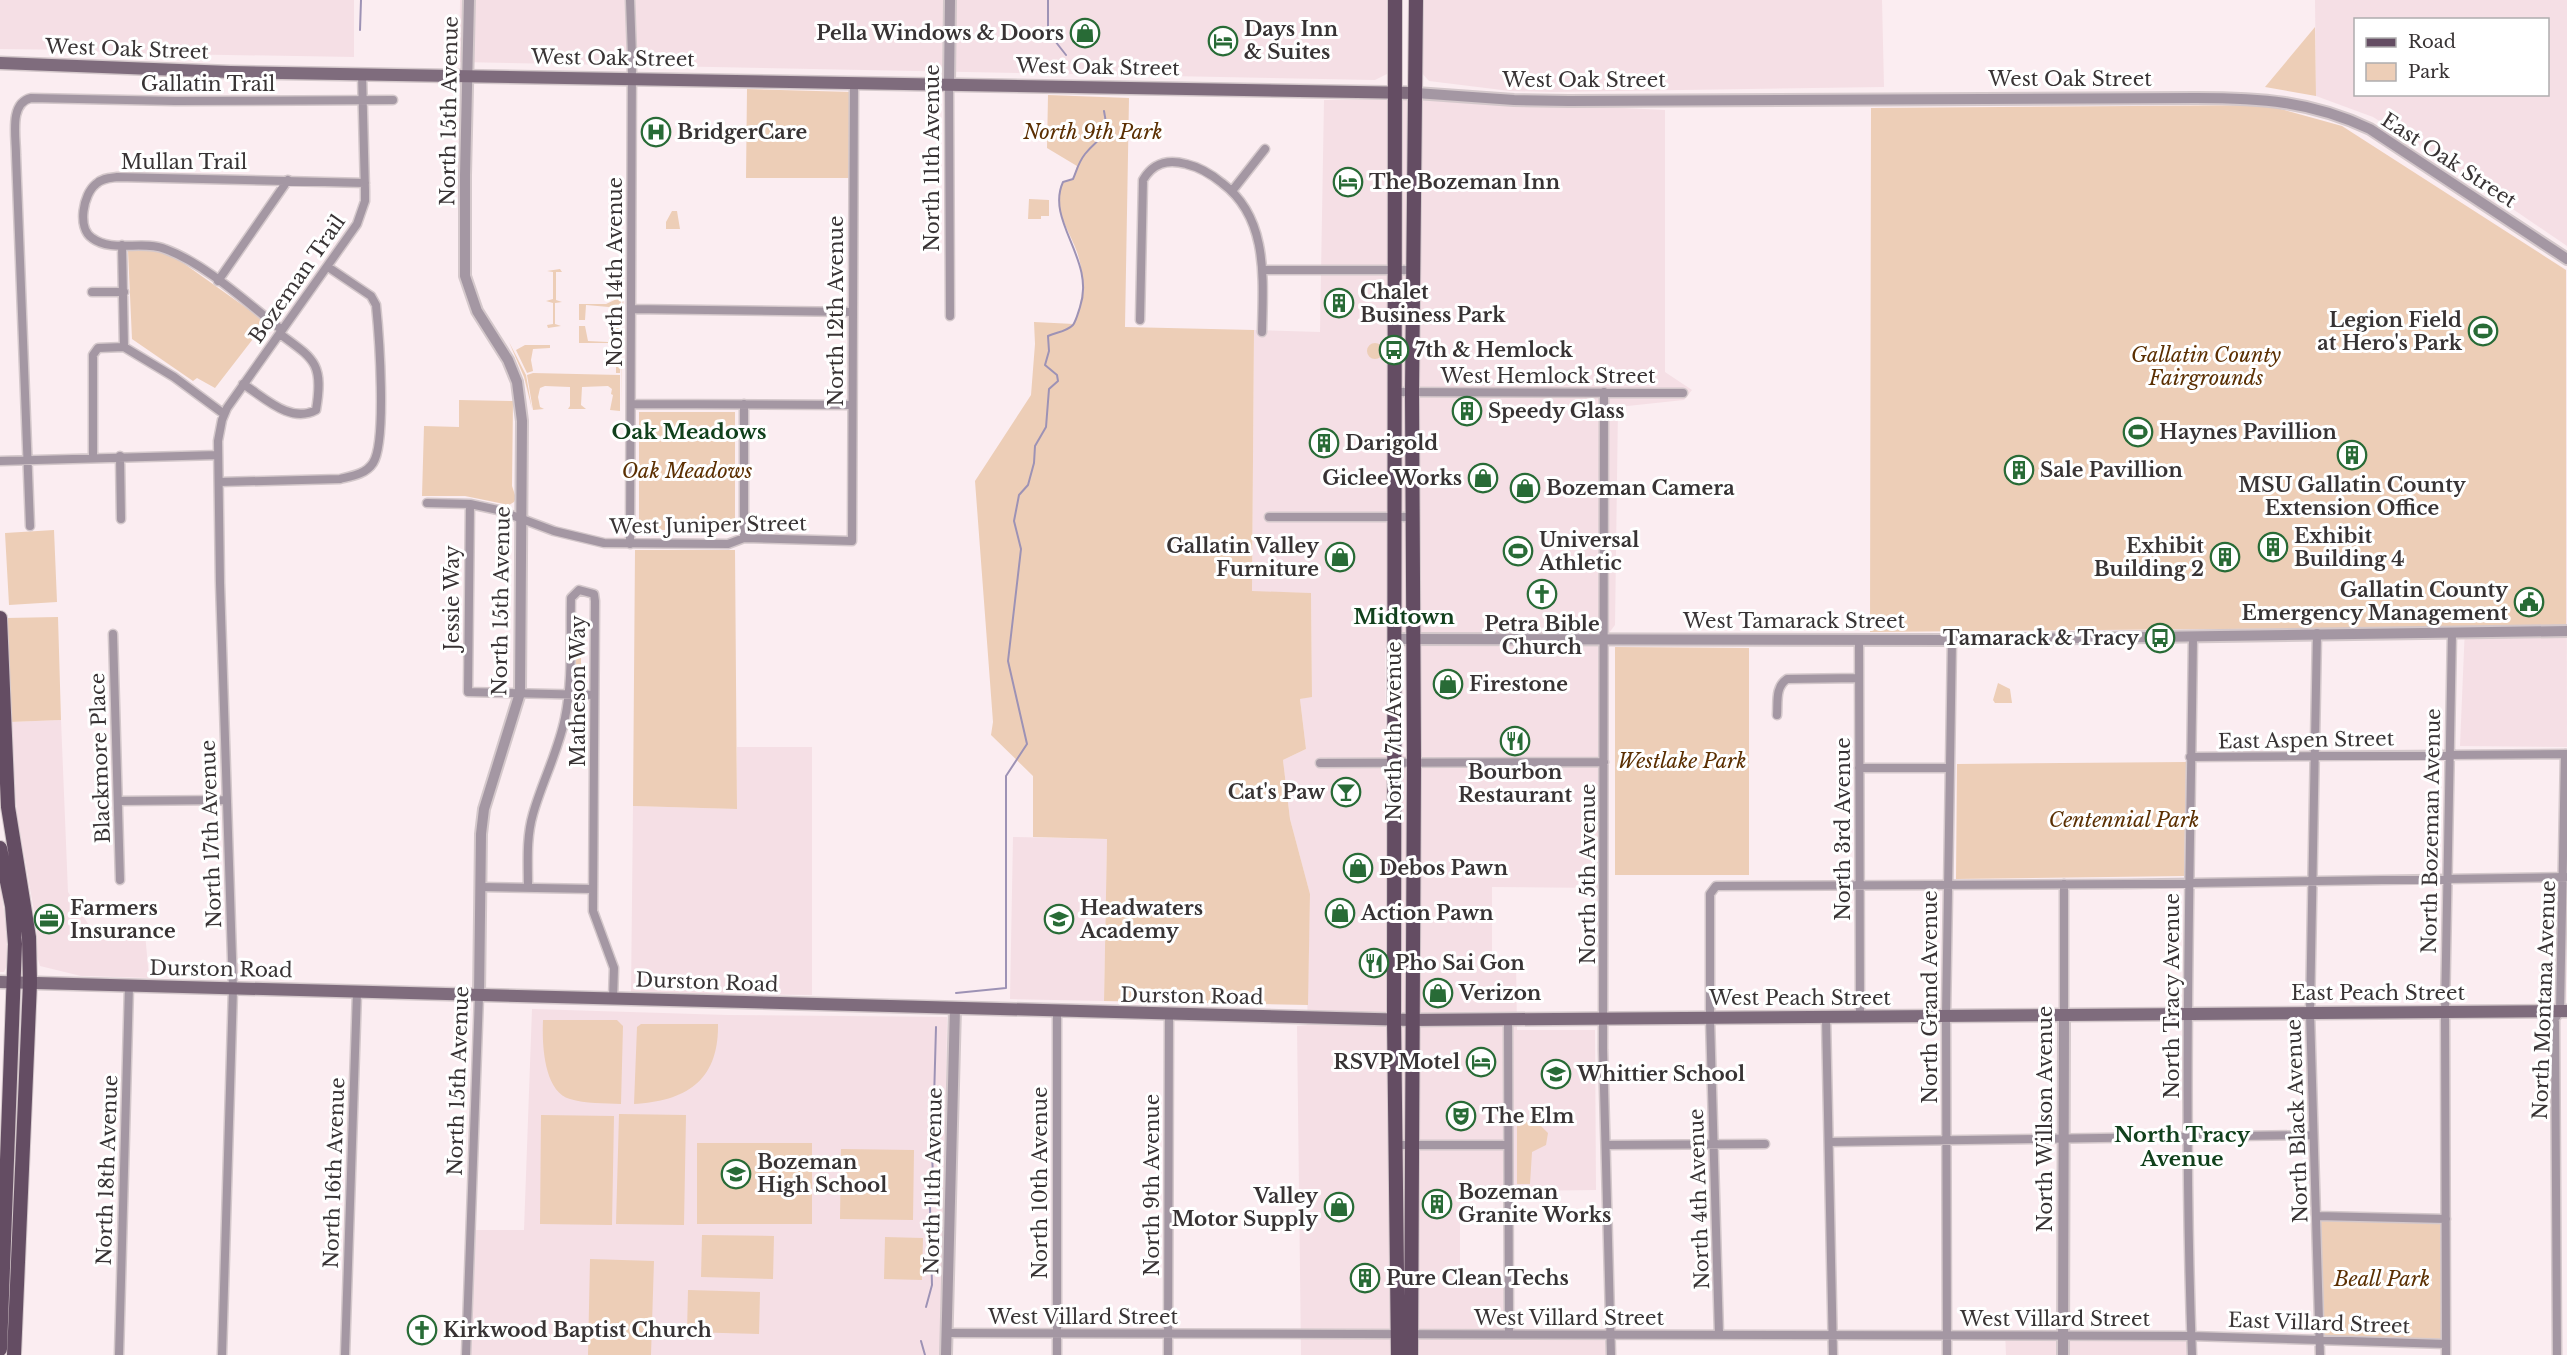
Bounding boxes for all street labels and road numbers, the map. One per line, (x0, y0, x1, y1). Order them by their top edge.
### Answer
street label: North 15th Avenue (435, 16, 463, 206)
street label: West Oak Street (44, 34, 210, 64)
street label: West Oak Street (530, 45, 695, 71)
street label: West Oak Street (1015, 54, 1180, 80)
street label: North 11th Avenue (920, 64, 944, 252)
street label: West Oak Street (1987, 67, 2152, 91)
street label: West Oak Street (1501, 68, 1666, 92)
street label: Gallatin Trail (141, 72, 275, 96)
street label: East Oak Street (2377, 108, 2521, 213)
street label: Mullan Trail (121, 150, 247, 174)
street label: North 14th Avenue (603, 177, 627, 367)
street label: Bozeman Trail (244, 210, 350, 348)
street label: North 12th Avenue (824, 216, 848, 406)
street label: West Hemlock Street (1440, 364, 1656, 388)
street label: North 15th Avenue (487, 506, 515, 696)
street label: West Juniper Street (608, 511, 807, 539)
street label: Jessie Way (440, 545, 464, 654)
street label: West Tamarack Street (1682, 609, 1905, 633)
street label: Matheson Way (566, 615, 590, 767)
street label: North 7th Avenue (1382, 641, 1406, 821)
street label: Blackmore Place (85, 672, 115, 844)
street label: North Bozeman Avenue (2417, 708, 2445, 954)
street label: East Aspen Street (2218, 726, 2395, 754)
street label: North 3rd Avenue (1831, 737, 1855, 921)
street label: North 17th Avenue (196, 739, 226, 929)
street label: North 5th Avenue (1576, 784, 1600, 964)
street label: North Montana Avenue (2528, 880, 2560, 1120)
street label: North Grand Avenue (1918, 890, 1942, 1104)
street label: North Tracy Avenue (2160, 893, 2184, 1099)
street label: Durston Road (149, 956, 293, 982)
street label: Durston Road (635, 968, 779, 996)
street label: East Peach Street (2291, 981, 2465, 1005)
street label: Durston Road (1120, 983, 1264, 1009)
street label: North 15th Avenue (443, 986, 473, 1176)
street label: West Peach Street (1708, 986, 1891, 1010)
street label: North Willson Avenue (2033, 1006, 2057, 1232)
street label: North Black Avenue (2281, 1019, 2313, 1223)
street label: North 18th Avenue (92, 1074, 122, 1266)
street label: North 16th Avenue (319, 1077, 349, 1269)
street label: North 11th Avenue (919, 1087, 947, 1275)
street label: North 10th Avenue (1028, 1087, 1052, 1279)
street label: North 9th Avenue (1140, 1094, 1164, 1276)
street label: North 4th Avenue (1684, 1108, 1714, 1290)
street label: West Villard Street (987, 1305, 1179, 1329)
street label: West Villard Street (1473, 1306, 1665, 1330)
street label: West Villard Street (1959, 1307, 2151, 1331)
street label: East Villard Street (2227, 1308, 2411, 1338)

